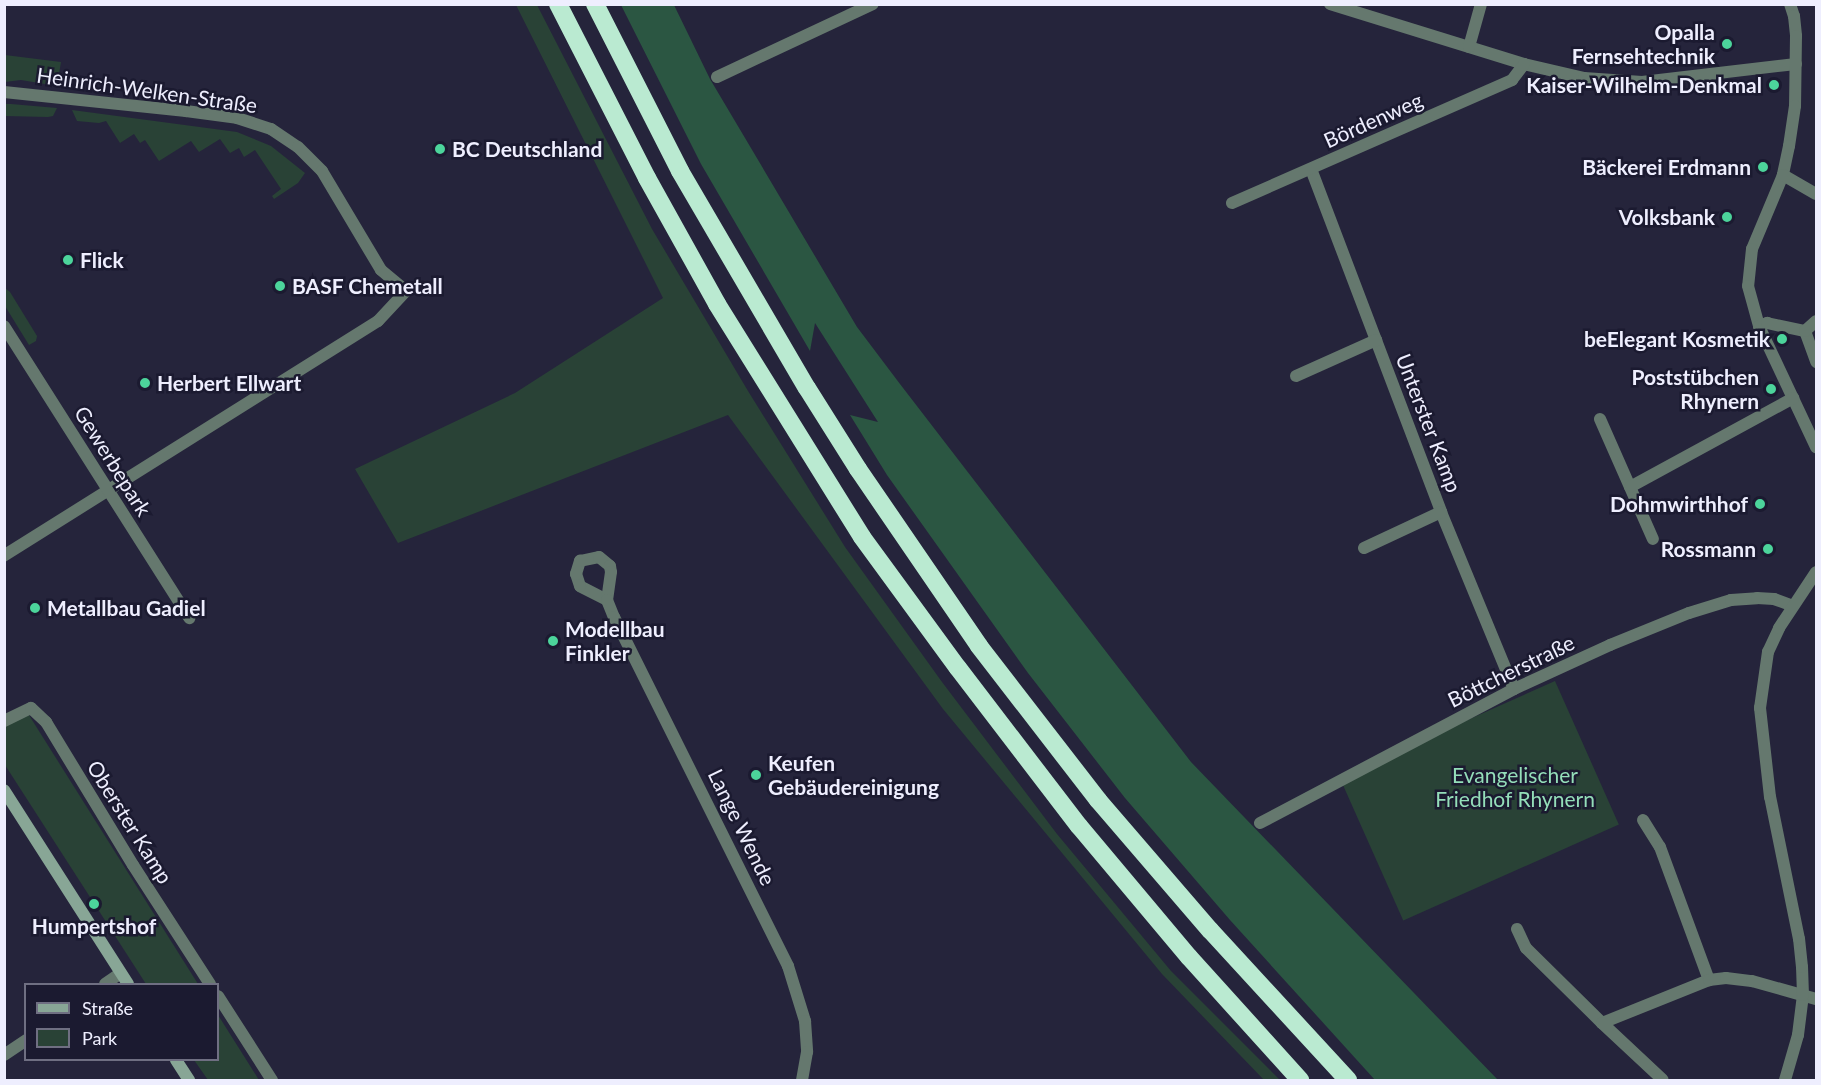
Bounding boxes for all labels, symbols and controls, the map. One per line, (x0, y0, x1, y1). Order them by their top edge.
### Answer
place label: Opalla Fernsehtechnik (1572, 19, 1715, 69)
marker: Opalla Fernsehtechnik (1720, 37, 1734, 51)
street label: Heinrich-Welken-Straße (35, 62, 259, 118)
place label: Kaiser-Wilhelm-Denkmal (1526, 72, 1762, 98)
marker: Kaiser-Wilhelm-Denkmal (1767, 78, 1781, 92)
street label: Bördenweg (1320, 87, 1426, 153)
place label: BC Deutschland (452, 136, 602, 162)
marker: BC Deutschland (433, 142, 447, 156)
place label: Bäckerei Erdmann (1582, 154, 1751, 180)
marker: Bäckerei Erdmann (1756, 160, 1770, 174)
place label: Volksbank (1619, 204, 1715, 230)
marker: Volksbank (1720, 210, 1734, 224)
place label: Flick (80, 247, 124, 273)
marker: Flick (61, 253, 75, 267)
place label: BASF Chemetall (292, 273, 443, 299)
marker: BASF Chemetall (273, 279, 287, 293)
place label: beElegant Kosmetik (1584, 326, 1770, 352)
marker: beElegant Kosmetik (1775, 332, 1789, 346)
street label: Unterster Kamp (1391, 350, 1467, 496)
place label: Poststübchen Rhynern (1632, 364, 1759, 414)
place label: Herbert Ellwart (157, 370, 301, 396)
marker: Herbert Ellwart (138, 376, 152, 390)
marker: Poststübchen Rhynern (1764, 382, 1778, 396)
street label: Gewerbepark (69, 401, 157, 521)
place label: Dohmwirthhof (1610, 491, 1748, 517)
marker: Dohmwirthhof (1753, 497, 1767, 511)
place label: Rossmann (1661, 536, 1756, 562)
marker: Rossmann (1761, 542, 1775, 556)
place label: Metallbau Gadiel (47, 595, 206, 621)
marker: Metallbau Gadiel (28, 601, 42, 615)
place label: Modellbau Finkler (565, 616, 665, 666)
street label: Böttcherstraße (1444, 630, 1578, 712)
marker: Modellbau Finkler (546, 634, 560, 648)
place label: Keufen Gebäudereinigung (768, 750, 939, 800)
street label: Oberster Kamp (82, 756, 178, 888)
park label: Evangelischer Friedhof Rhynern (1435, 762, 1595, 812)
street label: Lange Wende (703, 765, 781, 889)
marker: Keufen Gebäudereinigung (749, 768, 763, 782)
marker: Humpertshof (87, 897, 101, 911)
place label: Humpertshof (32, 913, 156, 939)
legend (24, 983, 219, 1061)
text: Straße (82, 997, 133, 1019)
text: Park (82, 1027, 117, 1049)

